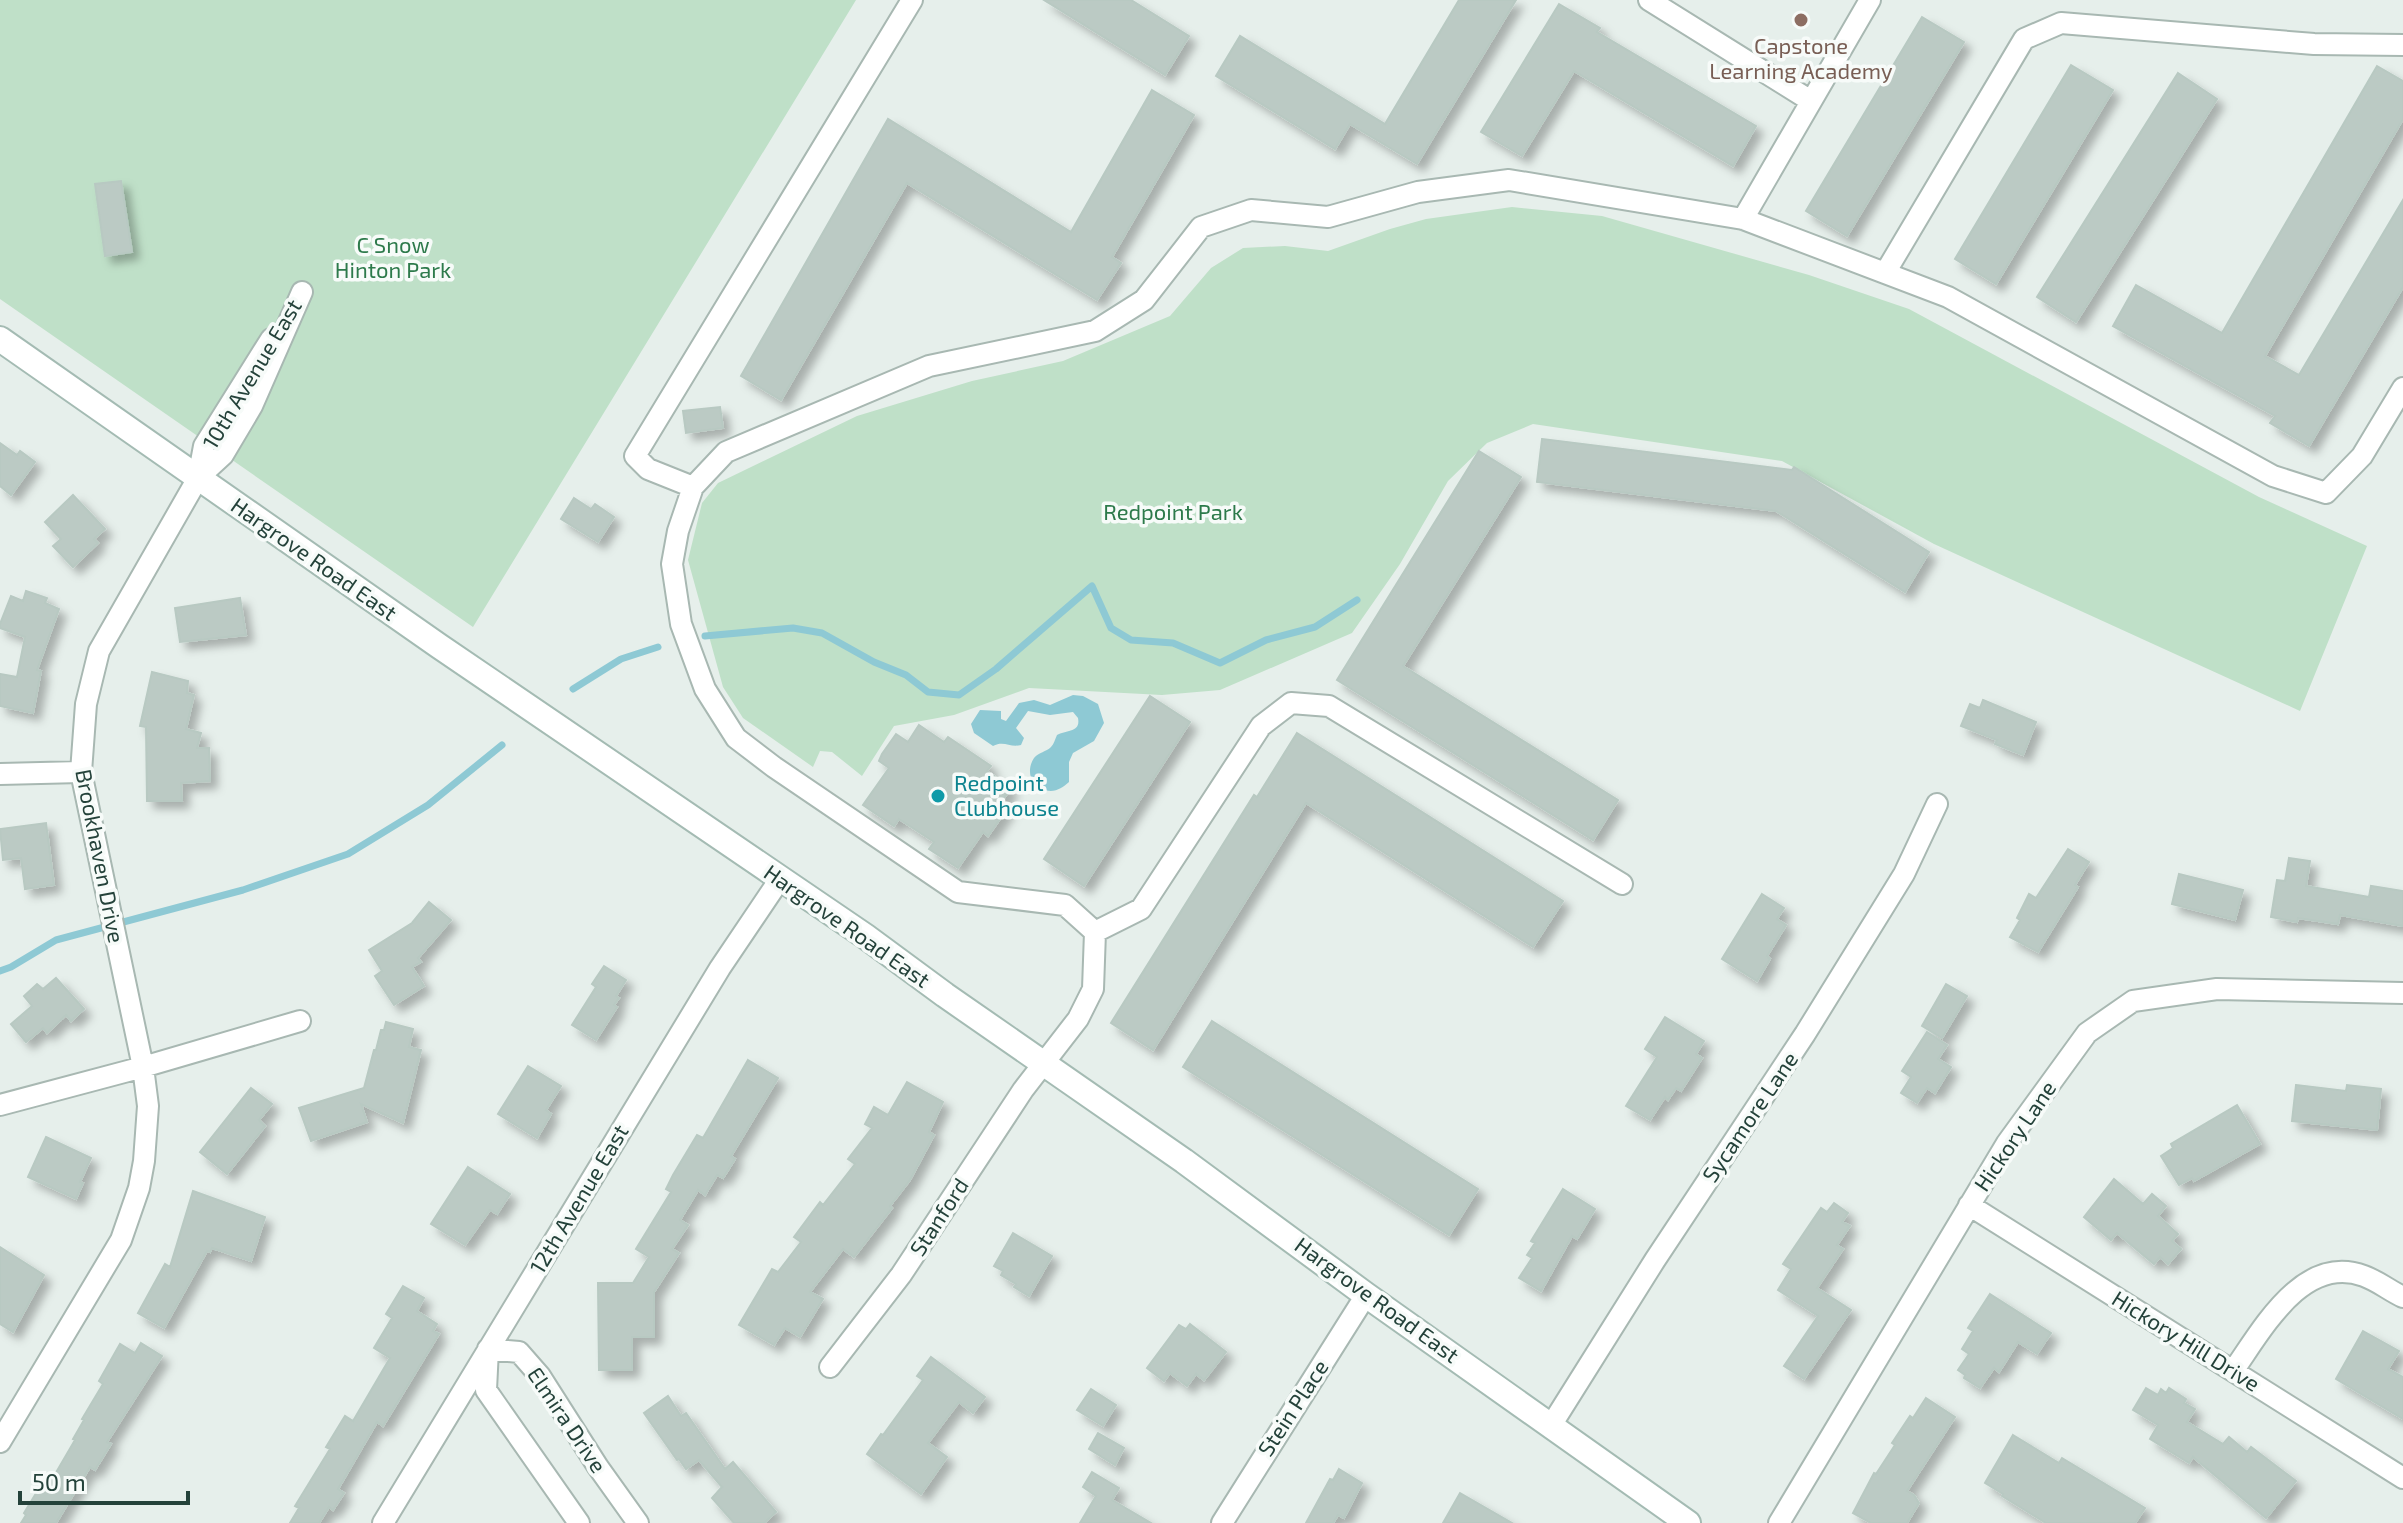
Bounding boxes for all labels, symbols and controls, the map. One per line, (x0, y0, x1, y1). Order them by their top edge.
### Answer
marker: Capstone Learning Academy (1792, 11, 1810, 29)
place label: Capstone Learning Academy (1709, 32, 1893, 83)
park label: C Snow Hinton Park (335, 231, 451, 282)
street label: 10th Avenue East (196, 294, 306, 453)
street label: Hargrove Road East (227, 491, 402, 625)
park label: Redpoint Park (1103, 498, 1243, 524)
street label: Brookhaven Drive (71, 767, 131, 945)
place label: Redpoint Clubhouse (954, 769, 1059, 820)
marker: Redpoint Clubhouse (929, 787, 947, 805)
street label: Hargrove Road East (760, 858, 935, 992)
street label: Sycamore Lane (1696, 1046, 1802, 1187)
street label: Hickory Lane (1968, 1075, 2060, 1195)
street label: 12th Avenue East (523, 1119, 633, 1278)
street label: Stanford (903, 1173, 973, 1260)
street label: Hargrove Road East (1290, 1231, 1465, 1367)
street label: Hickory Hill Drive (2108, 1284, 2265, 1396)
street label: Stein Place (1251, 1354, 1333, 1460)
street label: Elmira Drive (523, 1362, 613, 1477)
scale bar (20, 1455, 188, 1505)
text: 50 m (32, 1467, 86, 1496)

